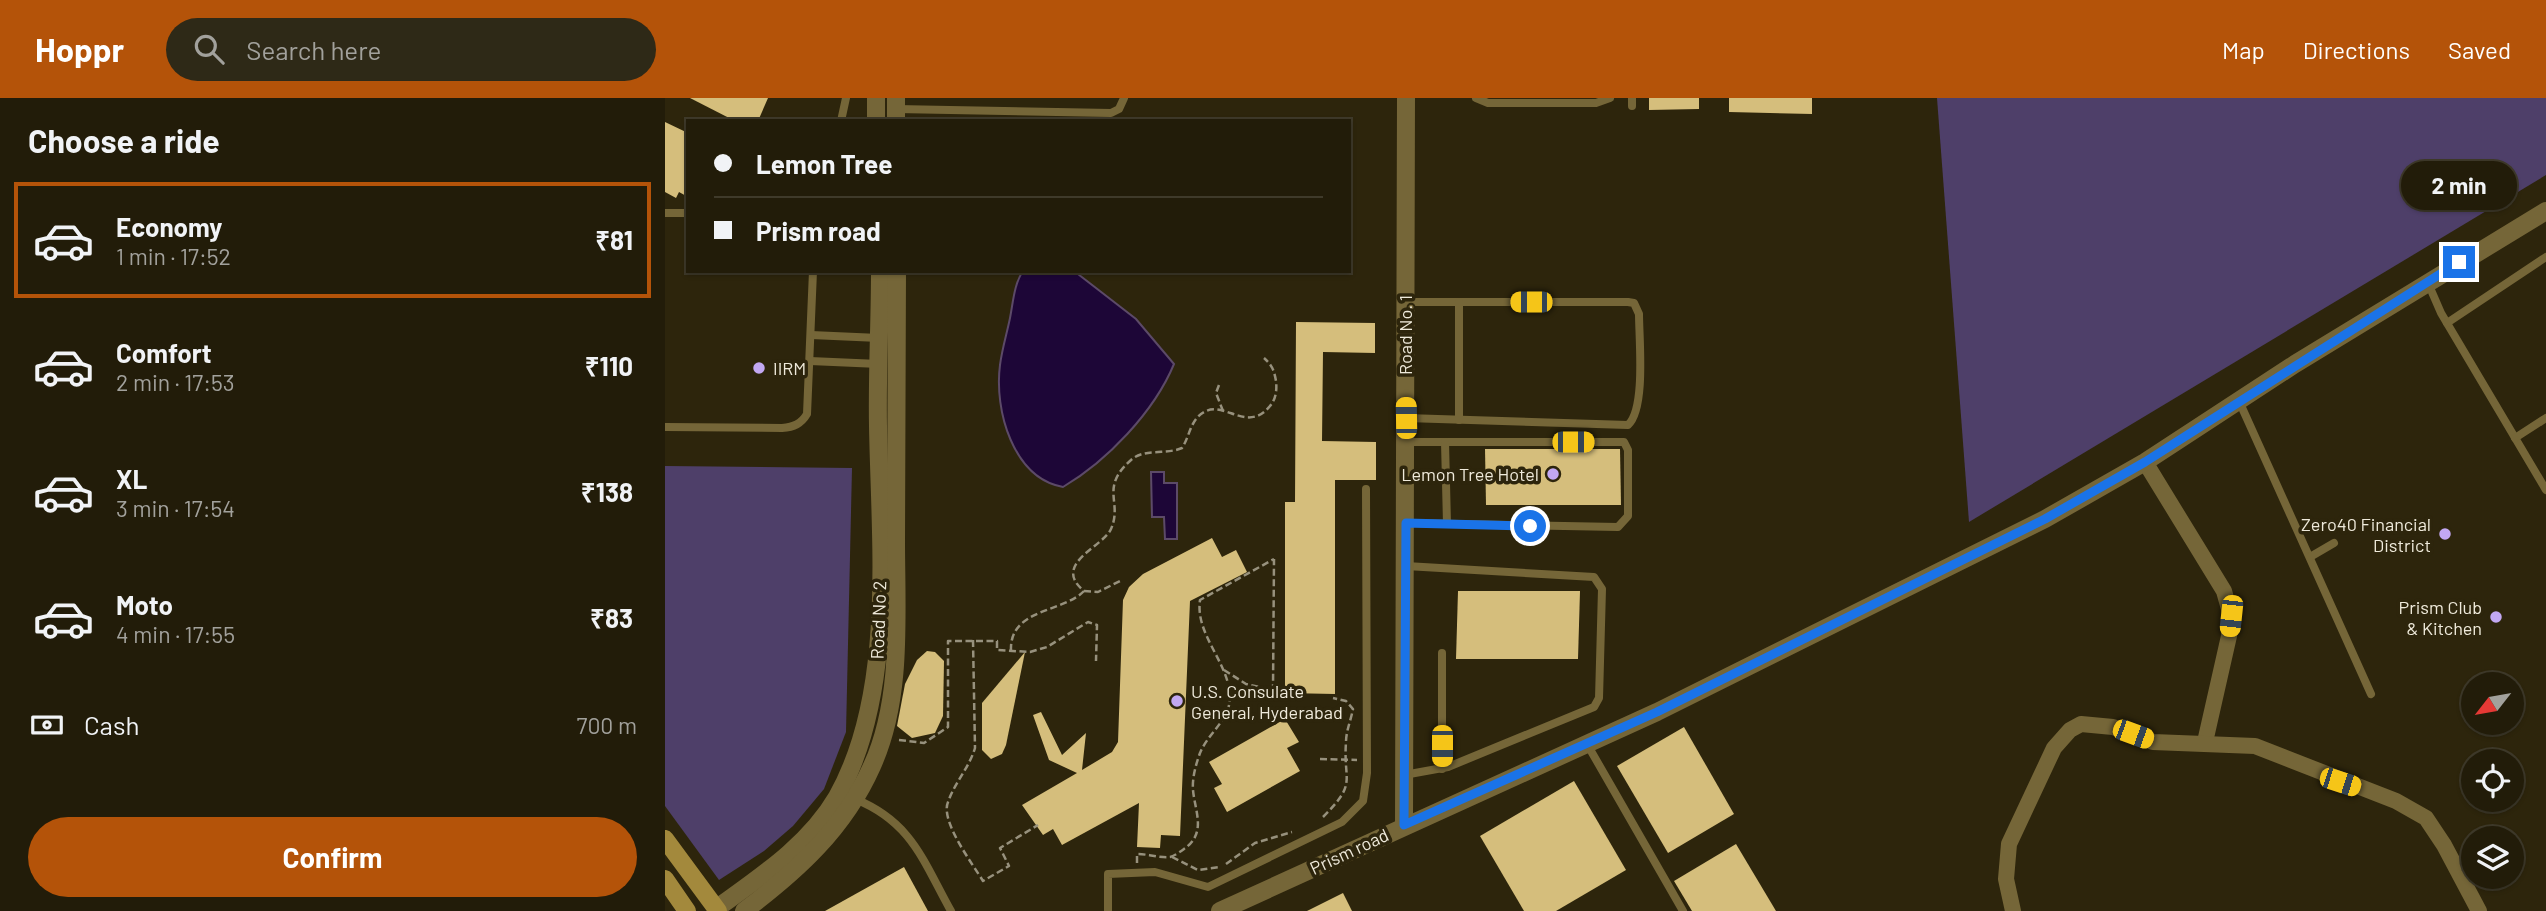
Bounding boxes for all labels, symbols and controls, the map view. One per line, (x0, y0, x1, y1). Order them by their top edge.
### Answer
search box (166, 18, 656, 81)
text: Hoppr (35, 29, 124, 69)
icon: search (190, 30, 228, 68)
text: Search here (246, 34, 381, 65)
text: Map (2222, 35, 2265, 64)
text: Directions (2303, 35, 2410, 64)
text: Saved (2448, 35, 2511, 64)
text: Choose a ride (28, 121, 220, 159)
text: Lemon Tree (756, 148, 892, 179)
callout: 2 min (2401, 160, 2517, 209)
text: 2 min (2431, 171, 2487, 199)
icon: car (32, 209, 95, 272)
text: Economy (116, 211, 222, 242)
text: Prism road (756, 215, 881, 246)
text: ₹81 (595, 224, 633, 255)
text: 1 min · 17:52 (116, 242, 231, 270)
route end (2443, 246, 2475, 278)
car (1511, 292, 1553, 313)
street label: Road No. 1 (1394, 295, 1416, 375)
icon: car (32, 335, 95, 398)
text: Comfort (116, 337, 212, 368)
text: ₹110 (585, 350, 633, 381)
place label: IIRM (773, 357, 806, 379)
marker: IIRM (751, 360, 767, 376)
text: 2 min · 17:53 (116, 368, 235, 396)
car (1396, 397, 1417, 439)
car (1553, 432, 1595, 453)
icon: car (32, 461, 95, 524)
text: XL (116, 463, 147, 494)
place label: Lemon Tree Hotel (1401, 463, 1539, 485)
marker: Lemon Tree Hotel (1545, 466, 1561, 482)
text: ₹138 (581, 476, 633, 507)
text: 3 min · 17:54 (116, 494, 235, 522)
route start (1514, 510, 1546, 542)
place label: Zero40 Financial District (2301, 513, 2431, 556)
marker: Zero40 Financial District (2437, 526, 2453, 542)
street label: Road No 2 (866, 580, 890, 660)
icon: car (32, 587, 95, 650)
text: Moto (116, 589, 173, 620)
car (2219, 594, 2244, 638)
place label: Prism Club & Kitchen (2399, 596, 2482, 639)
text: ₹83 (590, 602, 633, 633)
marker: Prism Club & Kitchen (2488, 609, 2504, 625)
text: 4 min · 17:55 (116, 620, 235, 648)
north arrow (2461, 672, 2523, 735)
map controls (2461, 672, 2524, 889)
place label: U.S. Consulate General, Hyderabad (1191, 680, 1343, 723)
marker: U.S. Consulate General, Hyderabad (1169, 693, 1185, 709)
icon: cash (28, 706, 66, 744)
text: Cash (84, 709, 139, 740)
text: 700 m (577, 711, 637, 739)
car (2110, 717, 2157, 751)
car (1432, 725, 1453, 767)
button: locate (2461, 749, 2524, 812)
car (2317, 766, 2364, 798)
button: Confirm (28, 817, 637, 897)
street label: Prism road (1306, 823, 1392, 879)
button: layers (2461, 826, 2524, 889)

